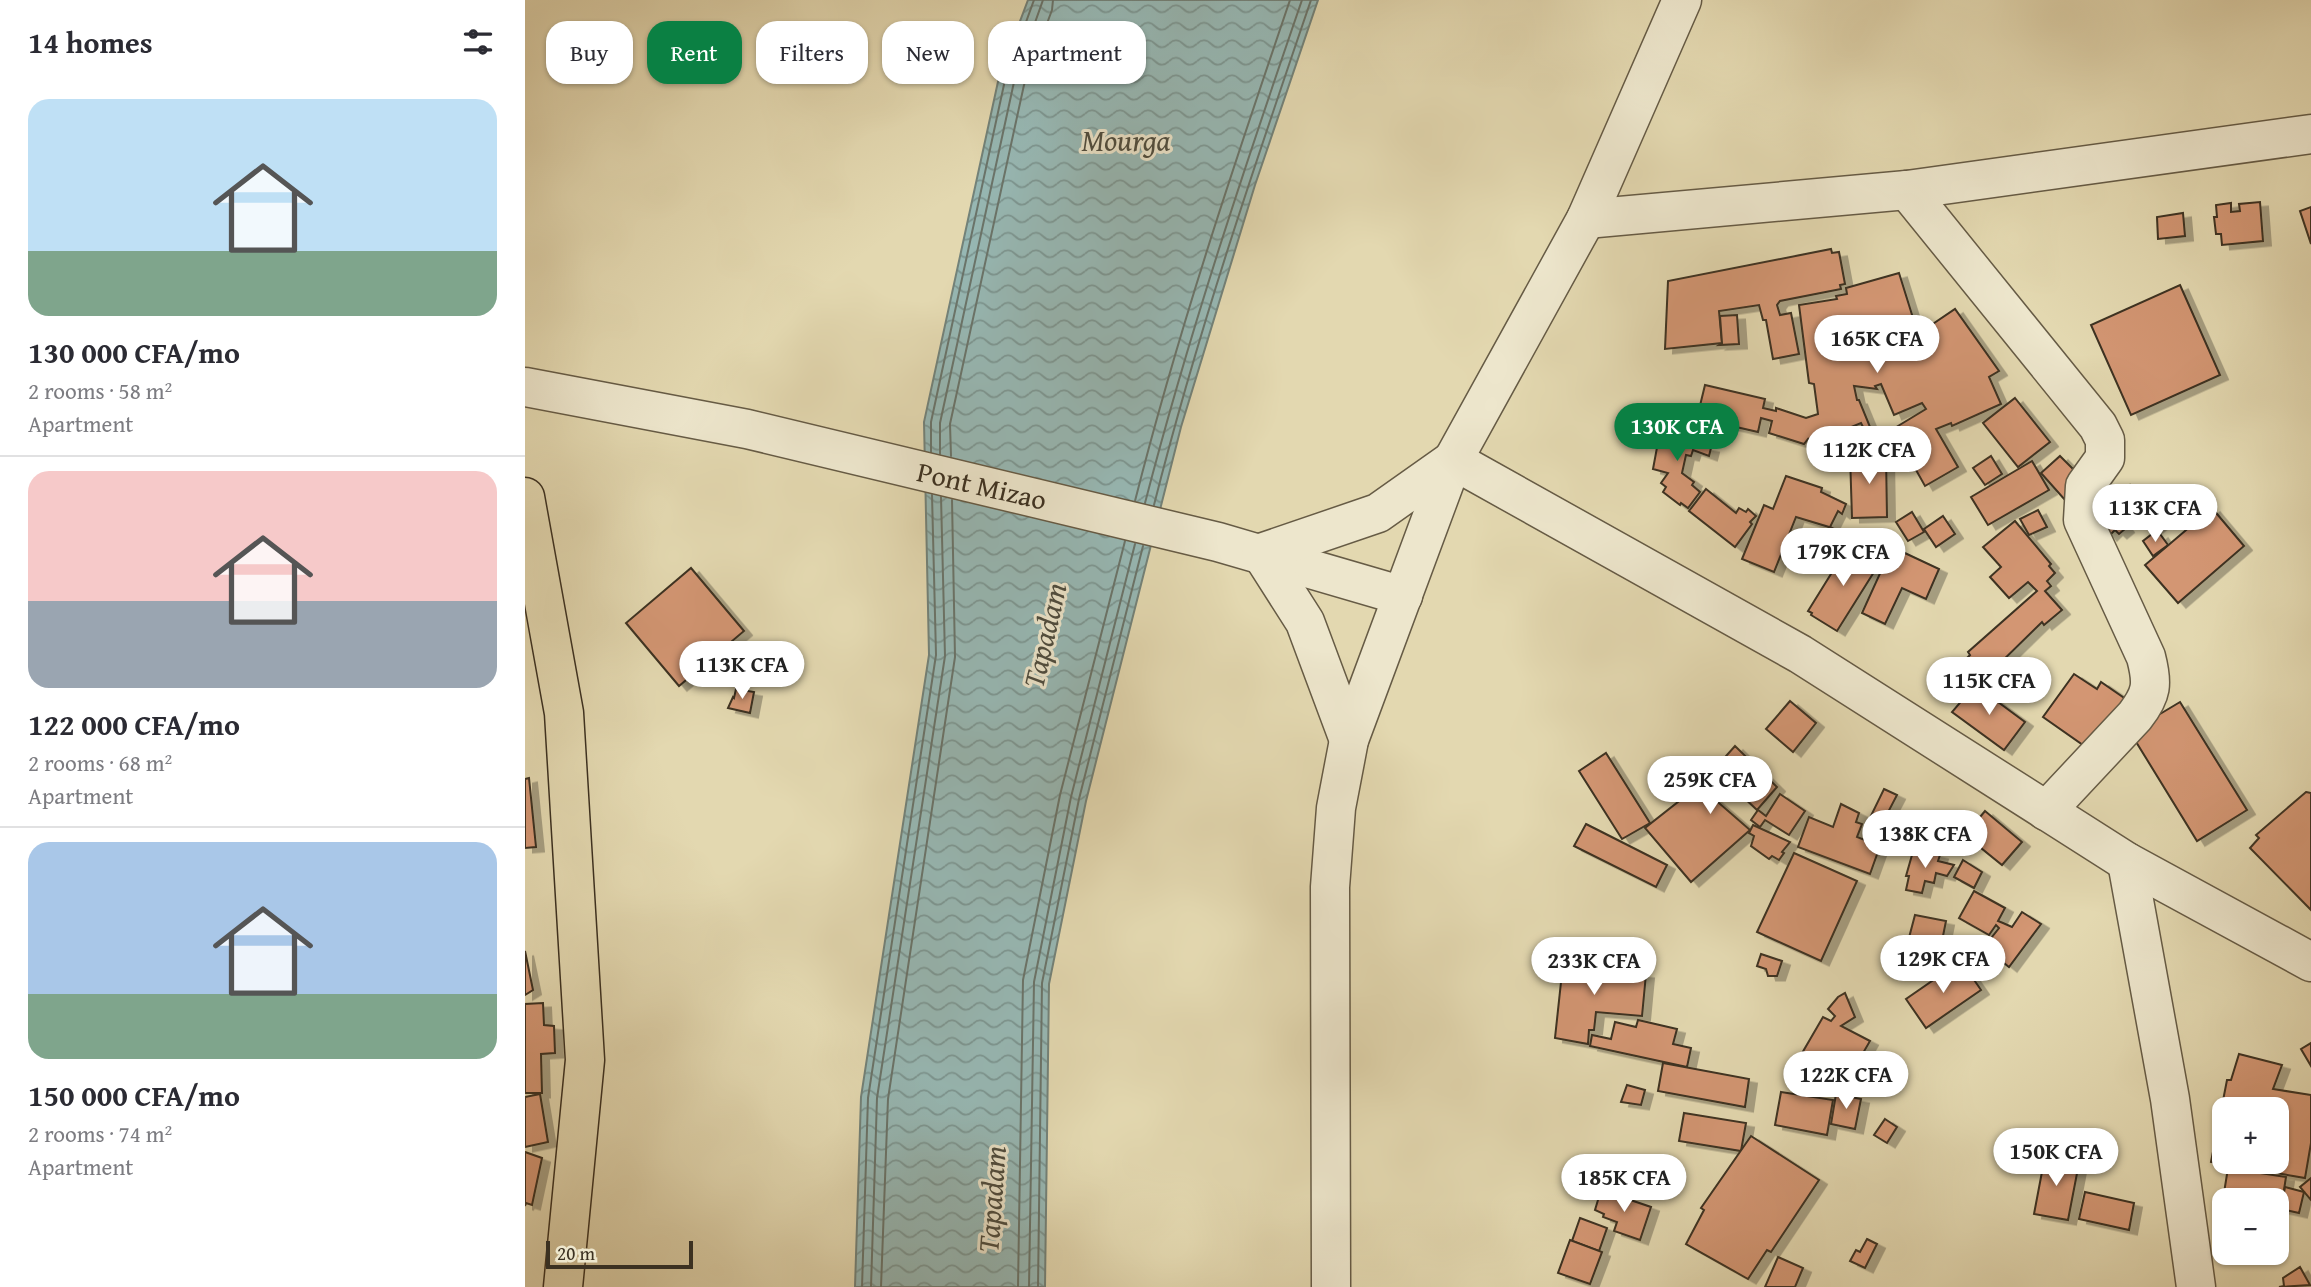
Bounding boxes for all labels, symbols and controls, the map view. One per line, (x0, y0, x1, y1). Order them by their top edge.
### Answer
text: 14 homes (28, 20, 153, 64)
chip: Buy (546, 21, 633, 84)
chip: Rent (647, 21, 742, 84)
chip: Filters (756, 21, 868, 84)
chip: New (882, 21, 974, 84)
chip: Apartment (988, 21, 1146, 84)
icon: filters (459, 23, 497, 61)
water label: Mourga (1082, 118, 1171, 162)
icon: home (200, 145, 326, 271)
pin: 165K CFA (1805, 316, 1949, 375)
text: 165K CFA (1830, 321, 1924, 354)
text: 130 000 CFA/mo (28, 330, 240, 374)
text: 2 rooms · 58 m² (28, 374, 172, 407)
pin: 130K CFA (1605, 404, 1749, 463)
text: Apartment (28, 407, 133, 440)
text: 130K CFA (1630, 409, 1724, 442)
pin: 112K CFA (1797, 426, 1941, 486)
text: 112K CFA (1822, 432, 1916, 465)
street label: Pont Mizao (913, 450, 1051, 520)
pin: 113K CFA (2083, 484, 2227, 544)
text: 113K CFA (2108, 490, 2202, 523)
icon: home (200, 517, 326, 643)
pin: 179K CFA (1771, 528, 1915, 588)
text: 179K CFA (1796, 534, 1890, 567)
water label: Tapadam (1011, 578, 1077, 692)
pin: 113K CFA (670, 642, 814, 701)
text: 113K CFA (695, 647, 789, 680)
pin: 115K CFA (1917, 658, 2061, 717)
text: 115K CFA (1942, 663, 2036, 696)
text: 122 000 CFA/mo (28, 702, 240, 746)
text: 2 rooms · 68 m² (28, 746, 172, 779)
pin: 259K CFA (1638, 756, 1782, 816)
text: 259K CFA (1663, 762, 1757, 795)
text: Apartment (28, 779, 133, 812)
pin: 138K CFA (1853, 810, 1997, 870)
text: 138K CFA (1878, 816, 1972, 849)
icon: home (200, 888, 326, 1014)
pin: 129K CFA (1871, 936, 2015, 995)
pin: 233K CFA (1522, 937, 1666, 997)
text: 129K CFA (1896, 941, 1990, 974)
text: 233K CFA (1547, 943, 1641, 976)
pin: 122K CFA (1774, 1052, 1918, 1111)
text: 122K CFA (1799, 1057, 1893, 1090)
text: 150 000 CFA/mo (28, 1073, 240, 1117)
map controls (2212, 1097, 2289, 1265)
button: + (2212, 1097, 2289, 1174)
text: 2 rooms · 74 m² (28, 1117, 172, 1150)
pin: 150K CFA (1984, 1128, 2128, 1188)
text: 150K CFA (2009, 1134, 2103, 1167)
water label: Tapadam (965, 1144, 1017, 1254)
text: Apartment (28, 1150, 133, 1183)
pin: 185K CFA (1552, 1154, 1696, 1214)
text: 185K CFA (1577, 1160, 1671, 1193)
button: − (2212, 1188, 2289, 1265)
scale bar (546, 1238, 693, 1270)
text: 20 m (557, 1239, 595, 1267)

